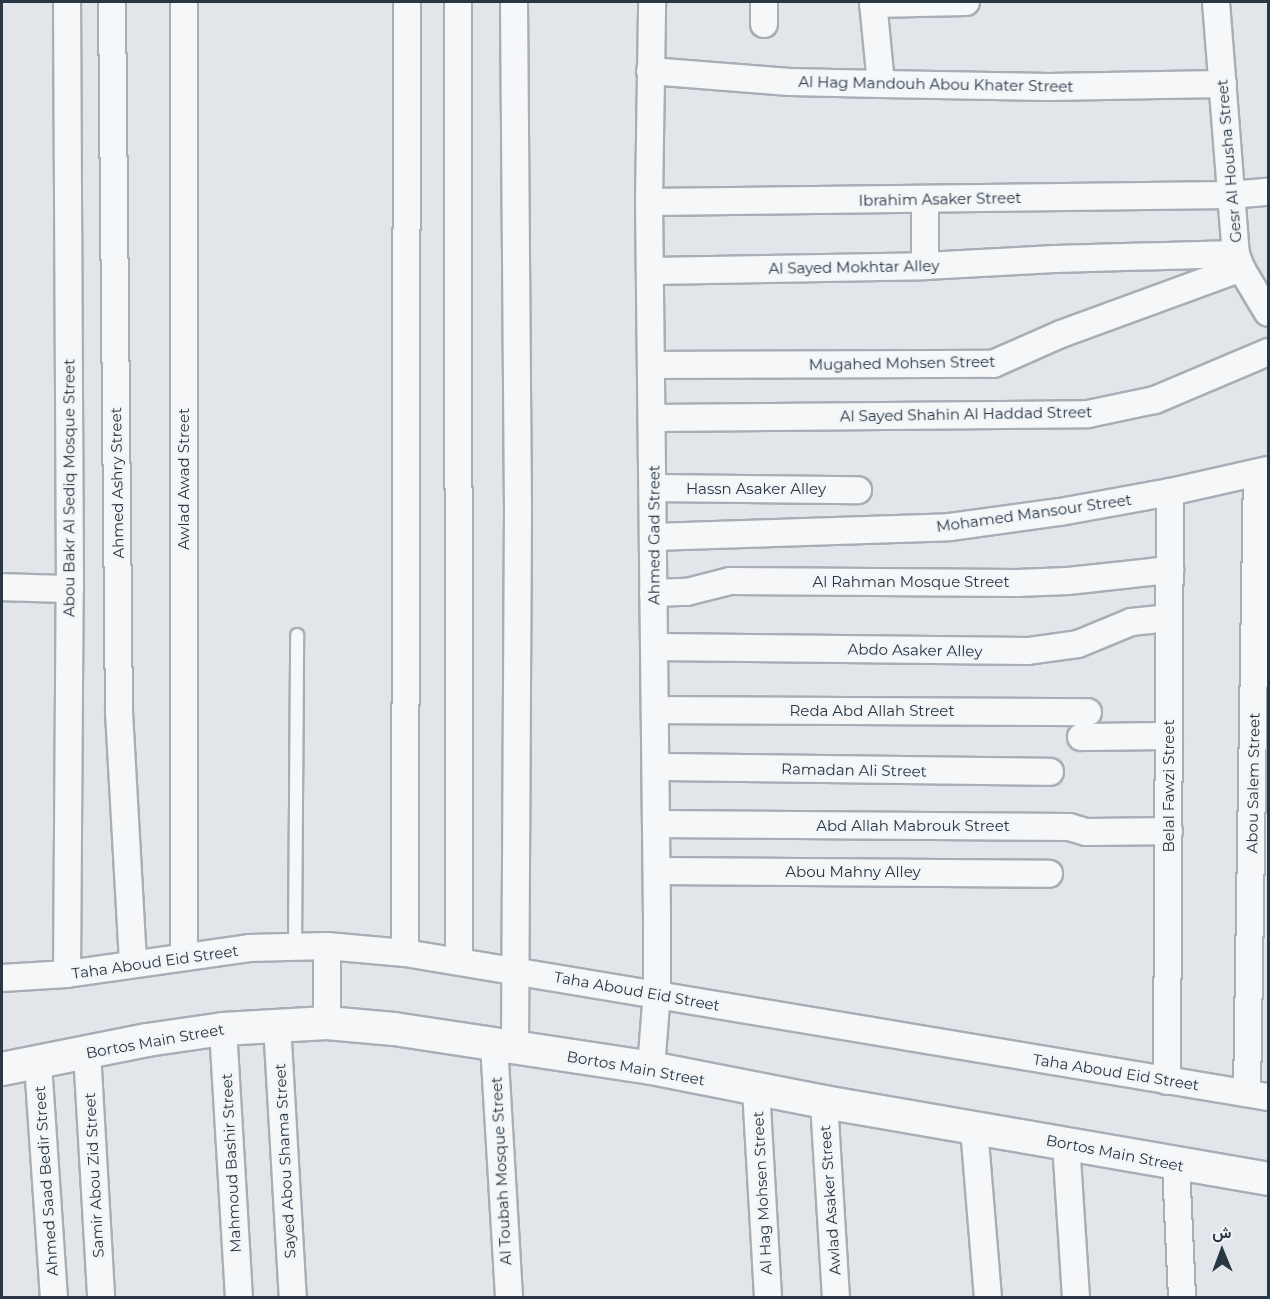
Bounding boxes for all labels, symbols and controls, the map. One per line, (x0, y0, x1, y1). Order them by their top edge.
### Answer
street label: Al Hag Mandouh Abou Khater Street (798, 73, 1074, 95)
street label: Gesr Al Housha Street (1213, 79, 1245, 243)
street label: Ibrahim Asaker Street (858, 189, 1022, 209)
street label: Al Sayed Mokhtar Alley (768, 257, 940, 277)
street label: Mugahed Mohsen Street (809, 352, 995, 374)
street label: Abou Bakr Al Sediq Mosque Street (60, 359, 78, 617)
street label: Al Sayed Shahin Al Haddad Street (840, 403, 1092, 425)
street label: Ahmed Ashry Street (107, 407, 127, 559)
street label: Awlad Awad Street (175, 408, 193, 550)
street label: Ahmed Gad Street (645, 465, 663, 605)
street label: Hassn Asaker Alley (686, 480, 826, 498)
street label: Mohamed Mansour Street (935, 490, 1133, 536)
street label: Al Rahman Mosque Street (813, 573, 1009, 591)
street label: Abdo Asaker Alley (847, 640, 983, 660)
street label: Reda Abd Allah Street (790, 702, 954, 720)
street label: Abou Salem Street (1243, 713, 1263, 853)
street label: Belal Fawzi Street (1160, 719, 1178, 853)
street label: Ramadan Ali Street (781, 760, 927, 780)
street label: Abd Allah Mabrouk Street (816, 817, 1010, 835)
street label: Abou Mahny Alley (785, 863, 921, 881)
street label: Taha Aboud Eid Street (71, 941, 239, 983)
street label: Taha Aboud Eid Street (553, 968, 721, 1014)
street label: Bortos Main Street (84, 1020, 226, 1062)
street label: Bortos Main Street (565, 1047, 707, 1089)
street label: Taha Aboud Eid Street (1032, 1050, 1200, 1094)
street label: Sayed Abou Shama Street (271, 1063, 299, 1259)
street label: Mahmoud Bashir Street (217, 1073, 245, 1253)
street label: Al Toubah Mosque Street (487, 1076, 515, 1266)
street label: Ahmed Saad Bedir Street (30, 1085, 62, 1277)
street label: Samir Abou Zid Street (81, 1092, 107, 1258)
street label: Al Hag Mohsen Street (749, 1111, 775, 1275)
street label: Awlad Asaker Street (816, 1124, 844, 1276)
street label: Bortos Main Street (1045, 1131, 1185, 1175)
north arrow (1192, 1221, 1252, 1281)
text: ش (1212, 1223, 1231, 1242)

